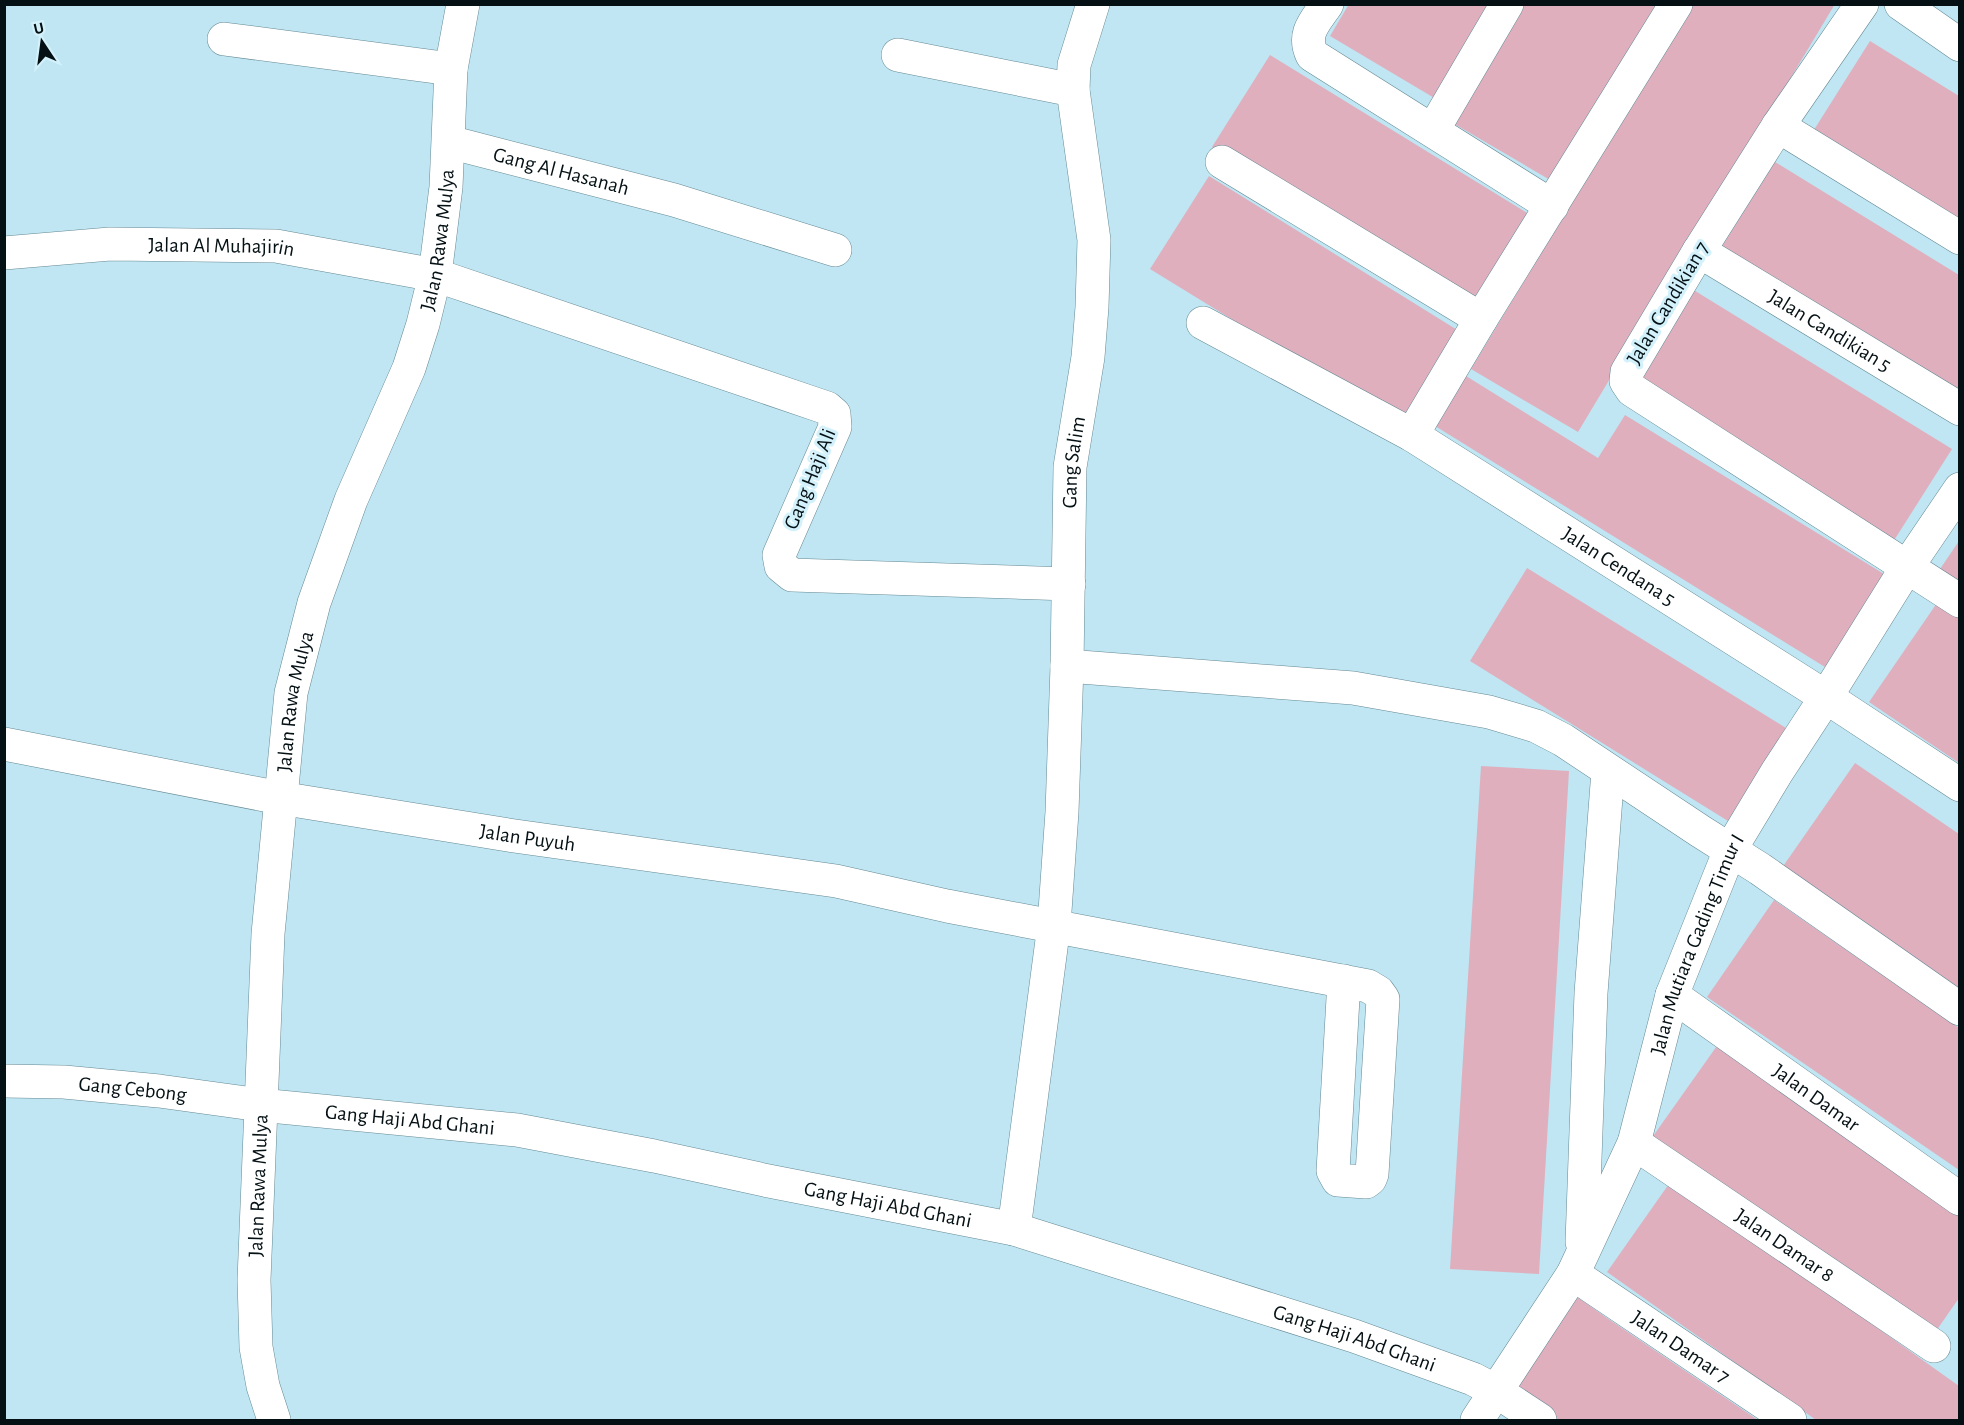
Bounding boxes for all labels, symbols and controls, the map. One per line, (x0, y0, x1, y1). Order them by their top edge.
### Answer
north arrow (12, 12, 72, 72)
text: U (32, 19, 46, 37)
street label: Gang Al Hasanah (491, 143, 632, 199)
street label: Jalan Rawa Mulya (416, 168, 457, 313)
street label: Jalan Al Muhajirin (148, 234, 296, 260)
street label: Jalan Candikian 7 (1623, 238, 1713, 368)
street label: Jalan Candikian 5 (1765, 285, 1895, 375)
street label: Gang Salim (1059, 415, 1089, 509)
street label: Gang Haji Ali (780, 426, 840, 532)
street label: Jalan Cendana 5 (1559, 523, 1679, 609)
street label: Jalan Rawa Mulya (273, 628, 317, 773)
street label: Jalan Puyuh (478, 820, 577, 855)
street label: Jalan Mutiara Gading Timur I (1647, 830, 1748, 1057)
street label: Jalan Damar (1769, 1060, 1864, 1135)
street label: Gang Cebong (78, 1073, 189, 1105)
street label: Gang Haji Abd Ghani (324, 1101, 496, 1138)
street label: Jalan Rawa Mulya (244, 1113, 271, 1257)
street label: Gang Haji Abd Ghani (802, 1178, 974, 1231)
street label: Jalan Damar 8 (1731, 1204, 1838, 1286)
street label: Gang Haji Abd Ghani (1271, 1301, 1439, 1375)
street label: Jalan Damar 7 (1628, 1306, 1734, 1387)

